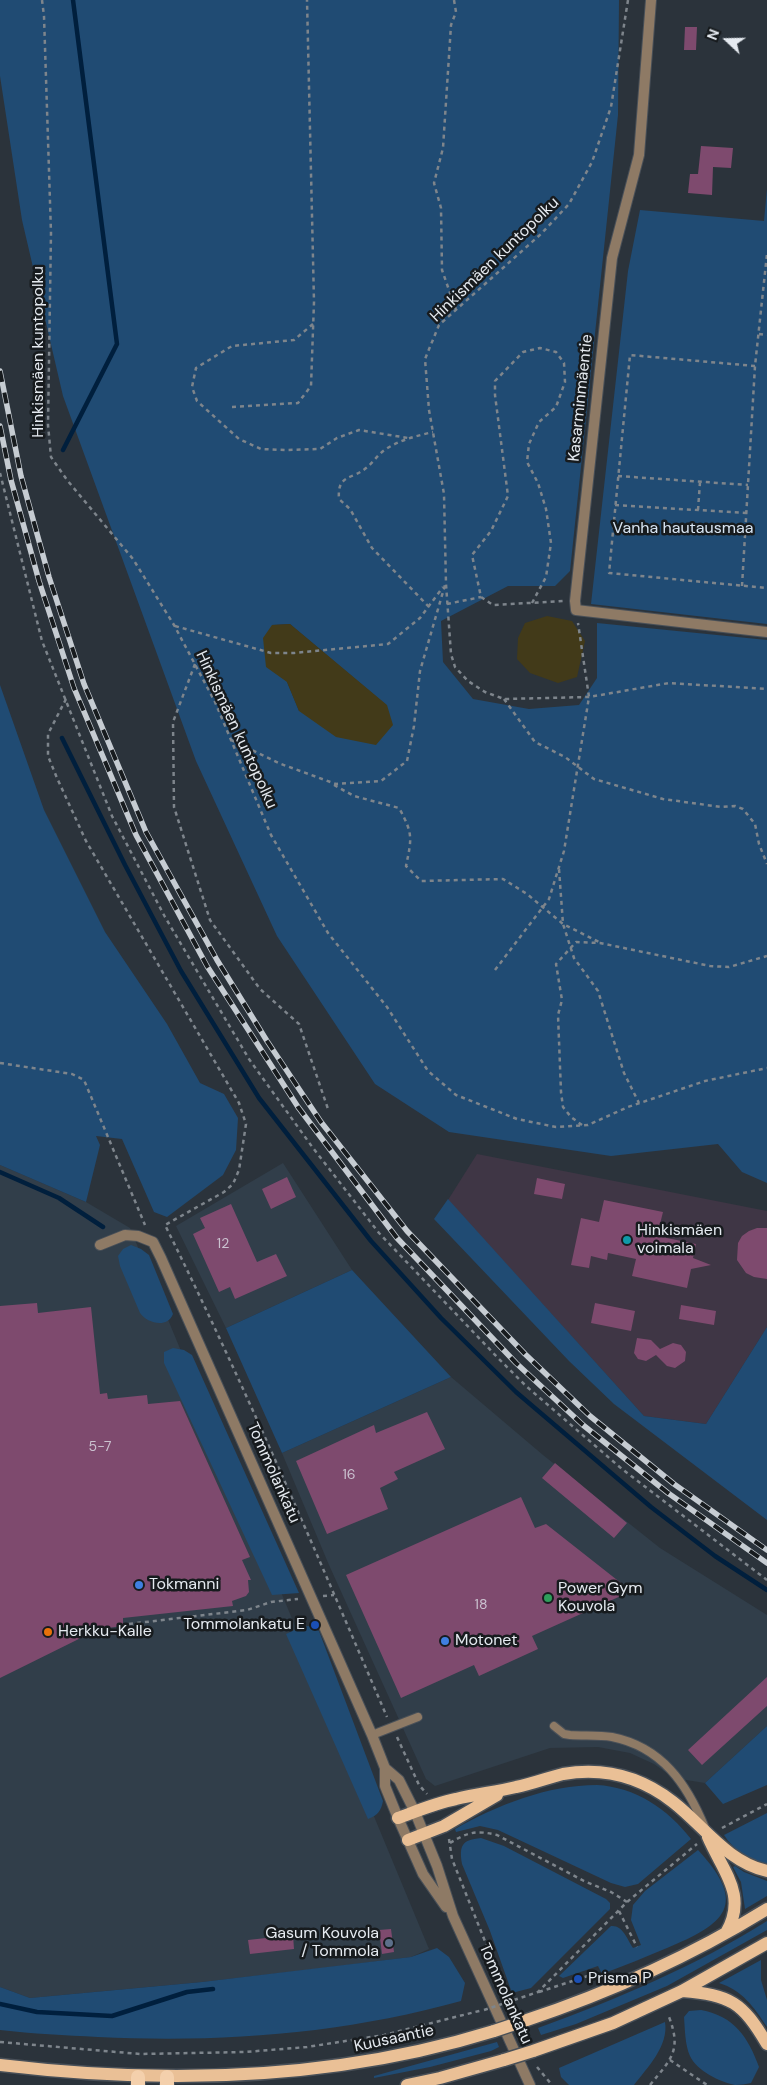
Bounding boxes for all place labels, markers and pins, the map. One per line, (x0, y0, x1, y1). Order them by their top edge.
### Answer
place label: Hinkismäen voimala (637, 1221, 722, 1259)
marker: Hinkismäen voimala (621, 1234, 633, 1246)
place label: Tokmanni (149, 1575, 219, 1595)
marker: Tokmanni (133, 1579, 145, 1591)
place label: Power Gym Kouvola (558, 1579, 642, 1617)
marker: Power Gym Kouvola (542, 1592, 554, 1604)
place label: Tommolankatu E (183, 1615, 305, 1635)
marker: Tommolankatu E (309, 1619, 321, 1631)
place label: Herkku-Kalle (58, 1622, 152, 1642)
marker: Herkku-Kalle (42, 1626, 54, 1638)
place label: Motonet (455, 1631, 517, 1651)
marker: Motonet (439, 1635, 451, 1647)
place label: Gasum Kouvola / Tommola (265, 1924, 379, 1962)
marker: Gasum Kouvola / Tommola (383, 1937, 395, 1949)
place label: Prisma P (588, 1969, 652, 1989)
marker: Prisma P (572, 1973, 584, 1985)

